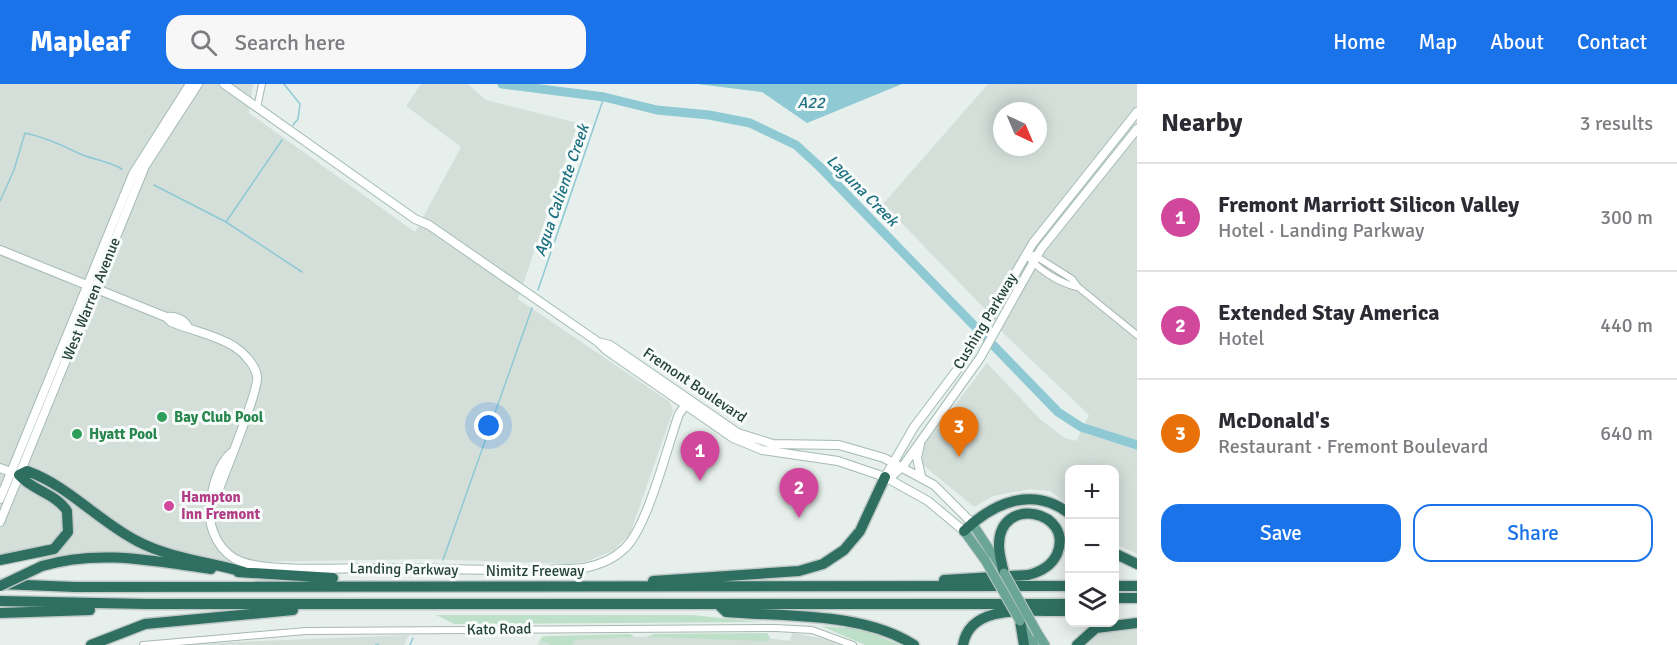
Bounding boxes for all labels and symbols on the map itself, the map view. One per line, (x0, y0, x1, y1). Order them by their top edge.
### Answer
water label: A22 (797, 93, 826, 113)
north arrow (993, 102, 1047, 156)
water label: Agua Caliente Creek (530, 120, 595, 259)
water label: Laguna Creek (822, 151, 904, 232)
street label: West Warren Avenue (58, 235, 124, 363)
street label: Cushing Parkway (949, 270, 1021, 372)
street label: Fremont Boulevard (640, 344, 750, 426)
place label: Bay Club Pool (174, 408, 264, 426)
pin: 3 (940, 408, 978, 457)
marker: Bay Club Pool (155, 410, 169, 424)
your location (474, 411, 503, 440)
place label: Hyatt Pool (89, 425, 158, 443)
marker: Hyatt Pool (70, 427, 84, 441)
pin: 1 (680, 432, 720, 481)
pin: 2 (780, 468, 818, 518)
place label: Hampton Inn Fremont (181, 488, 260, 523)
marker: Hampton Inn Fremont (162, 499, 176, 513)
street label: Landing Parkway (349, 559, 459, 579)
street label: Nimitz Freeway (486, 562, 584, 580)
street label: Kato Road (466, 619, 532, 639)

